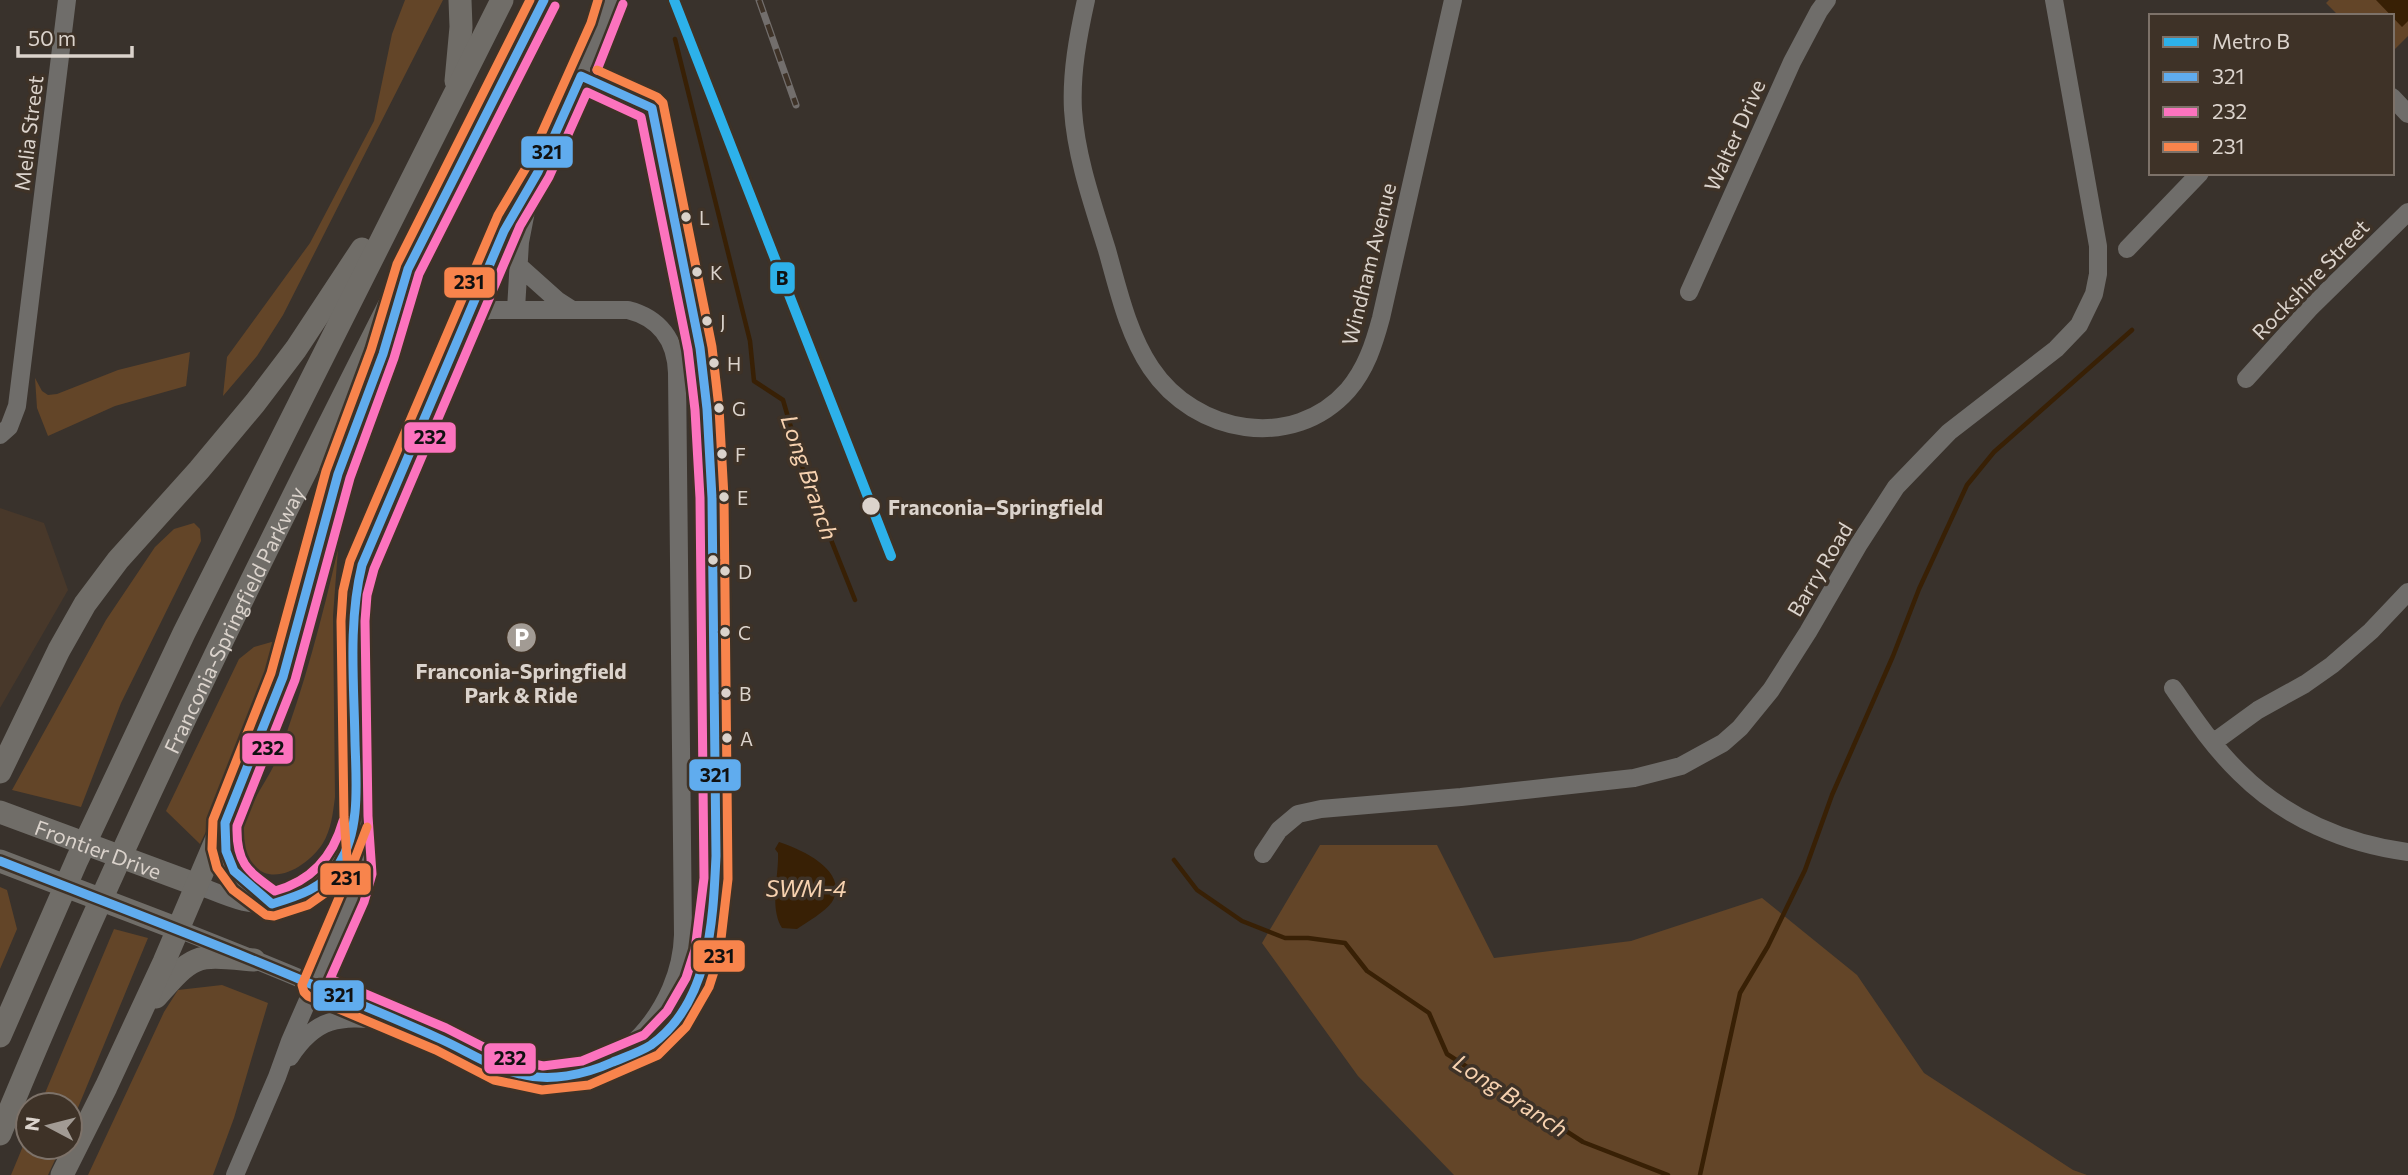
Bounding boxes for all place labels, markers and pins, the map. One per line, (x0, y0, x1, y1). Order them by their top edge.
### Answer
place label: L (699, 206, 710, 229)
marker: L (679, 210, 693, 224)
place label: K (710, 261, 723, 284)
line badge: B (769, 261, 796, 295)
marker: K (690, 265, 704, 279)
place label: J (720, 310, 726, 333)
marker: J (700, 314, 714, 328)
place label: H (727, 352, 741, 375)
marker: H (707, 356, 721, 370)
place label: G (732, 397, 746, 420)
marker: G (712, 401, 726, 415)
place label: F (735, 443, 746, 466)
marker: F (715, 447, 729, 461)
place label: E (737, 486, 748, 509)
marker: E (717, 490, 731, 504)
place label: Franconia–Springfield (888, 494, 1103, 519)
marker: Franconia–Springfield (860, 495, 882, 517)
unlabelled marker (706, 553, 720, 567)
place label: D (738, 560, 752, 583)
marker: D (718, 564, 732, 578)
parking icon: Franconia-Springfield Park & Ride (504, 621, 538, 655)
place label: C (738, 621, 751, 644)
marker: C (718, 625, 732, 639)
place label: Franconia-Springfield Park & Ride (415, 658, 627, 707)
place label: B (739, 682, 751, 705)
marker: B (719, 686, 733, 700)
place label: A (740, 727, 753, 750)
marker: A (720, 731, 734, 745)

